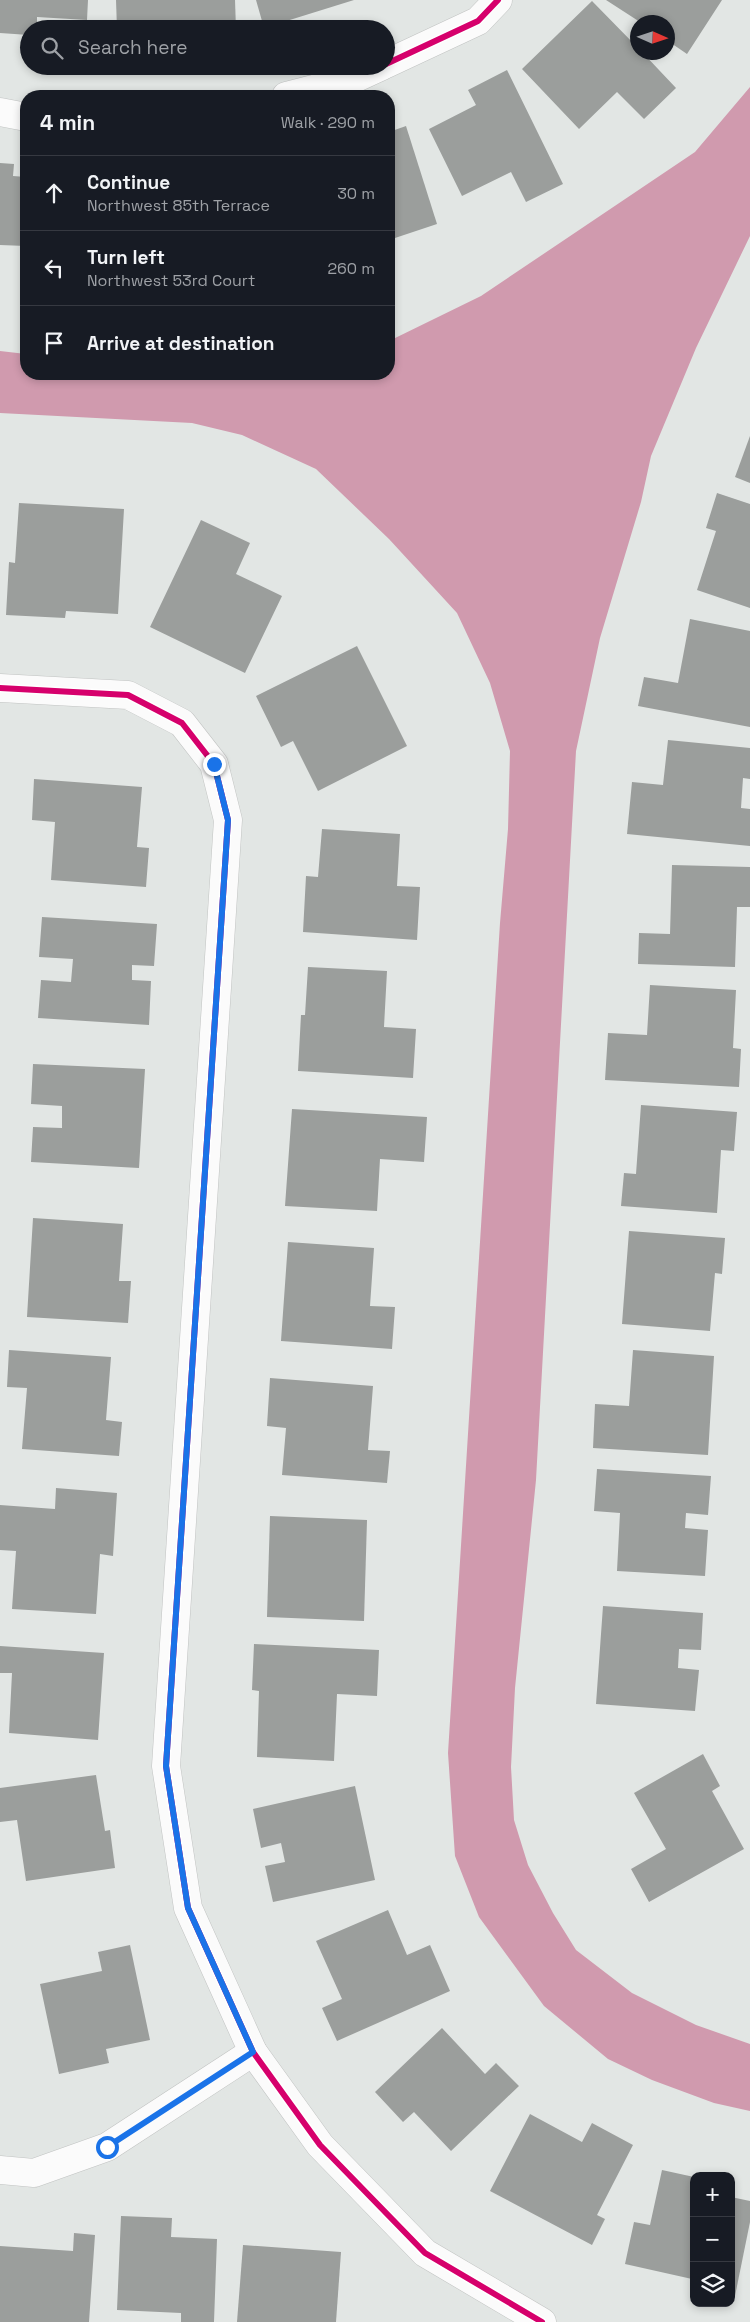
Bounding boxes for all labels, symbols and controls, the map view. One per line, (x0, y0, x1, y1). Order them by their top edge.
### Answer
north arrow (630, 15, 675, 60)
search box (20, 20, 395, 75)
icon: search (38, 34, 66, 62)
text: Search here (78, 35, 188, 60)
text: 4 min (40, 109, 95, 136)
text: Walk · 290 m (281, 112, 375, 133)
text: Continue (87, 170, 170, 195)
icon: ahead (40, 179, 68, 207)
text: 30 m (337, 183, 375, 204)
text: Northwest 85th Terrace (87, 195, 270, 216)
text: Turn left (87, 245, 165, 270)
icon: left (40, 254, 68, 282)
text: 260 m (327, 258, 375, 279)
text: Northwest 53rd Court (87, 270, 255, 291)
icon: arrive (40, 329, 68, 357)
text: Arrive at destination (87, 331, 275, 356)
route end (203, 753, 226, 776)
route start (96, 2136, 119, 2159)
map controls (690, 2172, 735, 2307)
button: + (690, 2172, 735, 2217)
button: − (690, 2217, 735, 2262)
button: layers (690, 2262, 735, 2307)

